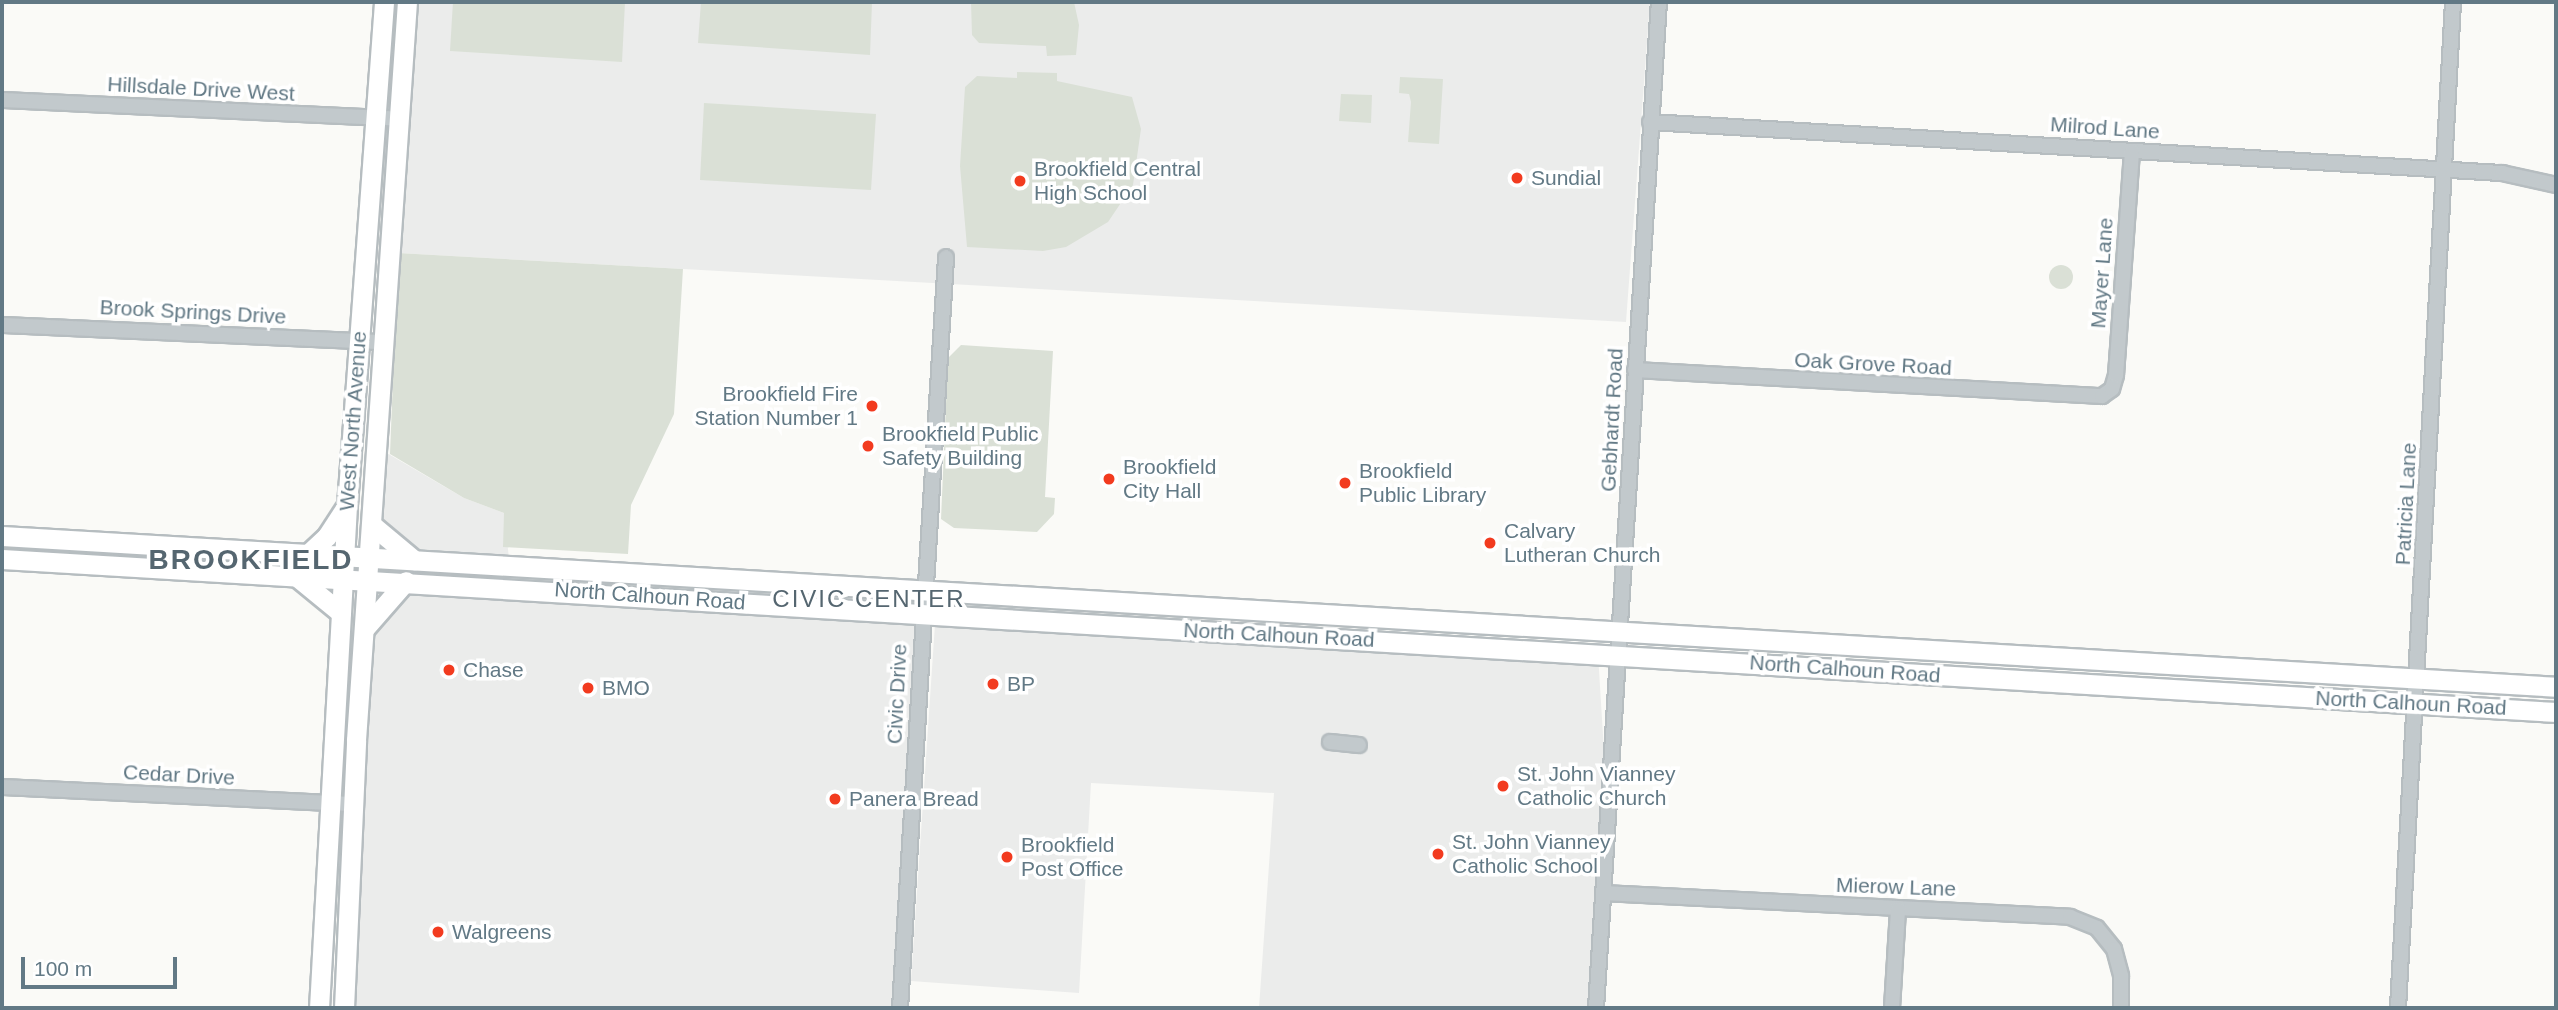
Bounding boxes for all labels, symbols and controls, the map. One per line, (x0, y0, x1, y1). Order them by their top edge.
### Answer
street label: Hillsdale Drive West (107, 72, 295, 106)
street label: Milrod Lane (2049, 112, 2161, 144)
place label: Brookfield Central High School (1034, 156, 1201, 206)
place label: Sundial (1531, 165, 1601, 191)
marker: Sundial (1509, 170, 1525, 186)
marker: Brookfield Central High School (1012, 173, 1028, 189)
street label: Mayer Lane (2086, 217, 2118, 329)
street label: Brook Springs Drive (99, 295, 287, 329)
street label: West North Avenue (334, 330, 372, 512)
street label: Oak Grove Road (1794, 347, 1952, 381)
street label: Gebhardt Road (1596, 348, 1628, 492)
place label: Brookfield Fire Station Number 1 (695, 381, 858, 431)
marker: Brookfield Fire Station Number 1 (864, 398, 880, 414)
place label: Brookfield Public Safety Building (882, 421, 1038, 471)
marker: Brookfield Public Safety Building (860, 438, 876, 454)
street label: Patricia Lane (2390, 442, 2422, 566)
place label: Brookfield City Hall (1123, 454, 1216, 504)
place label: Brookfield Public Library (1359, 458, 1486, 508)
marker: Brookfield City Hall (1101, 471, 1117, 487)
marker: Brookfield Public Library (1337, 475, 1353, 491)
place label: Calvary Lutheran Church (1504, 518, 1660, 568)
marker: Calvary Lutheran Church (1482, 535, 1498, 551)
district label: BROOKFIELD (150, 543, 352, 577)
street label: North Calhoun Road (554, 577, 746, 615)
district label: CIVIC CENTER (774, 585, 964, 613)
street label: North Calhoun Road (1183, 617, 1375, 653)
street label: Civic Drive (882, 643, 912, 745)
street label: North Calhoun Road (1749, 650, 1941, 688)
place label: Chase (463, 657, 524, 683)
marker: Chase (441, 662, 457, 678)
place label: BP (1007, 671, 1035, 697)
place label: BMO (602, 675, 650, 701)
marker: BP (985, 676, 1001, 692)
marker: BMO (580, 680, 596, 696)
street label: North Calhoun Road (2315, 685, 2507, 721)
street label: Cedar Drive (122, 759, 236, 791)
place label: St. John Vianney Catholic Church (1517, 761, 1675, 811)
marker: St. John Vianney Catholic Church (1495, 778, 1511, 794)
place label: Panera Bread (849, 786, 979, 812)
marker: Panera Bread (827, 791, 843, 807)
place label: St. John Vianney Catholic School (1452, 829, 1610, 879)
place label: Brookfield Post Office (1021, 832, 1123, 882)
marker: St. John Vianney Catholic School (1430, 846, 1446, 862)
marker: Brookfield Post Office (999, 849, 1015, 865)
street label: Mierow Lane (1835, 872, 1957, 902)
place label: Walgreens (452, 919, 552, 945)
marker: Walgreens (430, 924, 446, 940)
scale bar (24, 944, 180, 988)
text: 100 m (34, 957, 92, 980)

